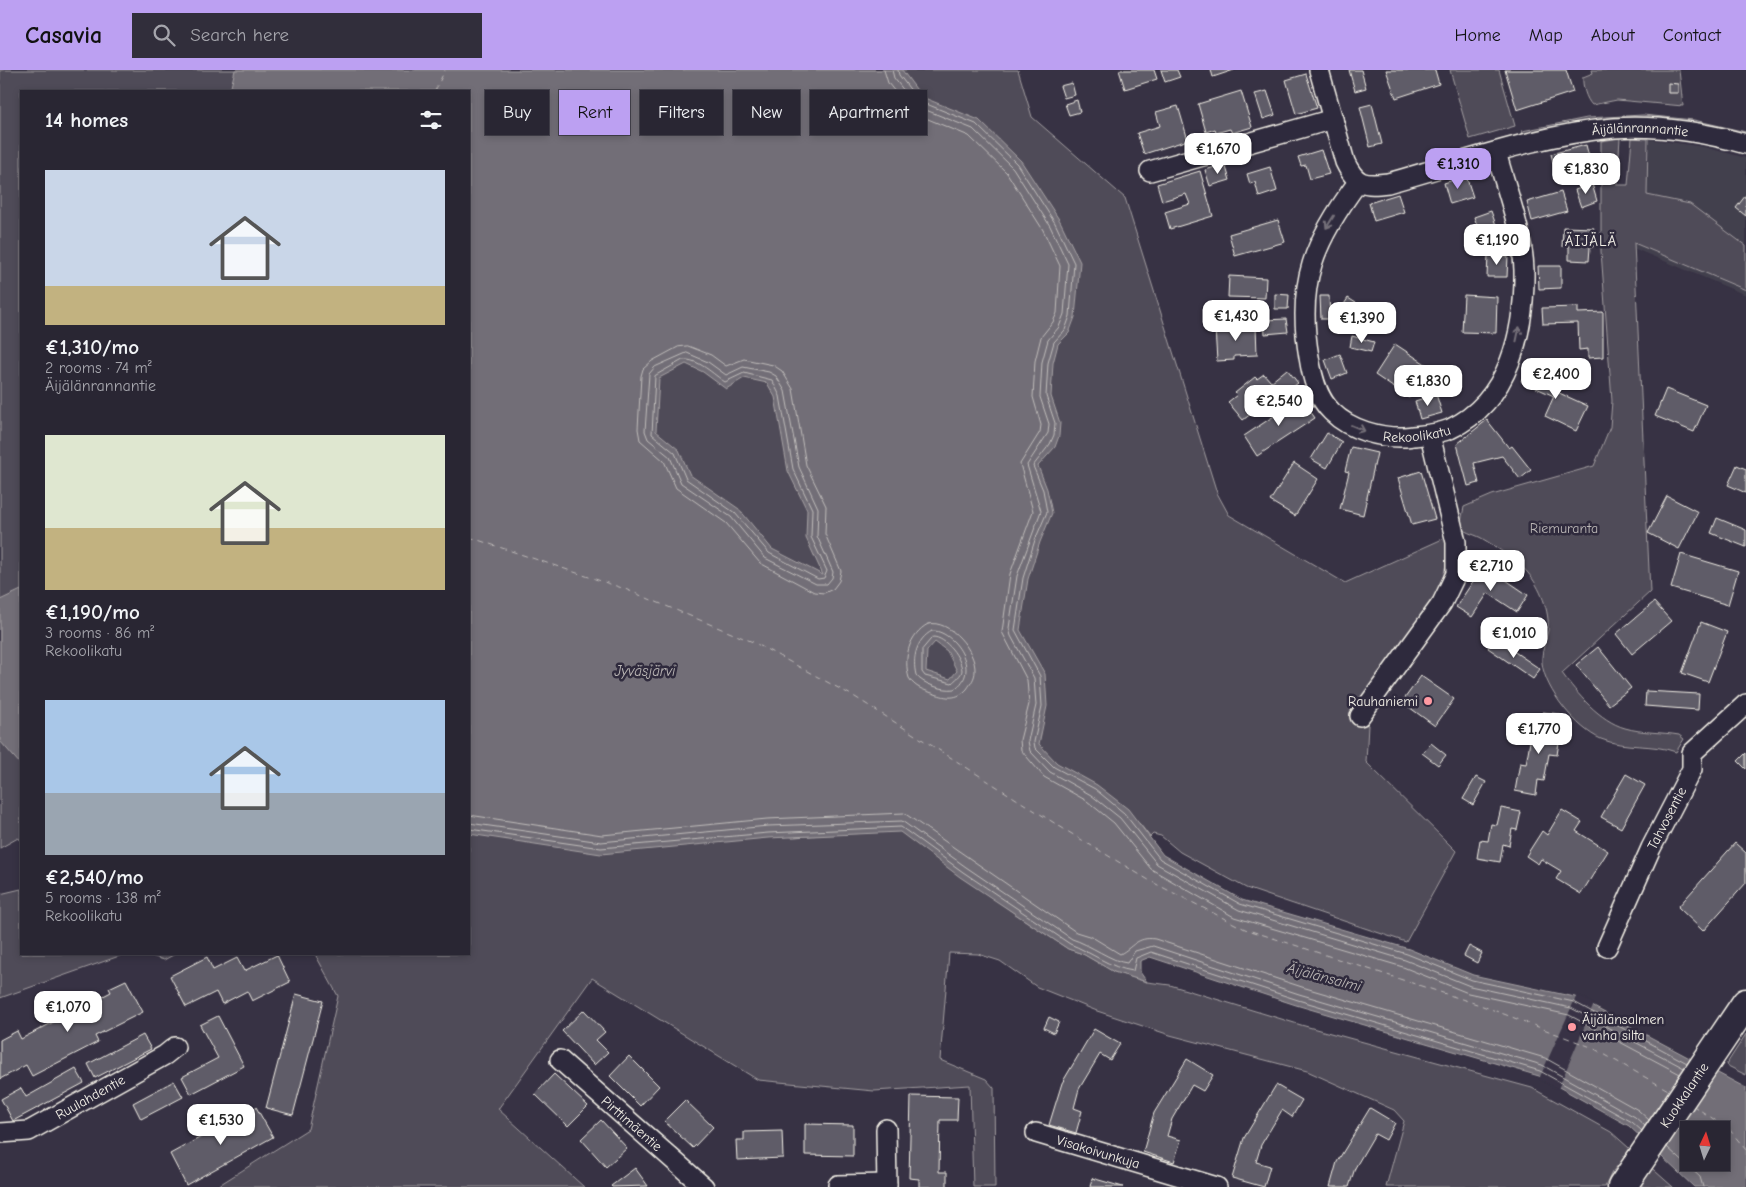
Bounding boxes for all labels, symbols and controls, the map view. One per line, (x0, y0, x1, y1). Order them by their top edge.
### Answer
search box (132, 13, 482, 58)
text: Casavia (25, 21, 102, 49)
icon: search (150, 21, 178, 49)
text: Search here (190, 24, 289, 46)
text: Home (1454, 25, 1501, 46)
text: Map (1529, 25, 1563, 46)
text: About (1591, 25, 1635, 46)
text: Contact (1663, 25, 1721, 46)
chip: Buy (485, 90, 549, 135)
chip: Rent (559, 90, 630, 135)
chip: Filters (640, 90, 723, 135)
chip: New (733, 90, 800, 135)
chip: Apartment (810, 90, 927, 135)
icon: filters (417, 106, 445, 134)
text: 14 homes (45, 108, 128, 132)
street label: Äijälänrannantie (1591, 119, 1689, 140)
pin: €1,670 (1177, 132, 1259, 175)
text: €1,670 (1195, 140, 1241, 158)
pin: €1,310 (1417, 148, 1499, 190)
pin: €1,830 (1545, 152, 1627, 195)
text: €1,310 (1436, 155, 1480, 173)
text: €1,830 (1563, 160, 1609, 178)
icon: home (200, 203, 290, 293)
one-way arrow (1325, 214, 1335, 228)
pin: €1,190 (1456, 224, 1538, 266)
text: €1,190 (1475, 231, 1519, 249)
district label: ÄIJÄLÄ (1565, 232, 1617, 250)
pin: €1,430 (1195, 300, 1277, 342)
pin: €1,390 (1321, 302, 1403, 344)
text: €1,430 (1214, 307, 1258, 325)
text: €1,390 (1339, 309, 1385, 327)
one-way arrow (1514, 327, 1524, 343)
text: €1,310/mo (45, 335, 139, 359)
pin: €2,400 (1515, 358, 1597, 400)
text: 2 rooms · 74 m² (45, 359, 152, 377)
pin: €1,830 (1387, 364, 1469, 407)
text: €2,400 (1532, 365, 1580, 383)
text: €1,830 (1405, 372, 1451, 390)
text: Äijälänrannantie (45, 377, 156, 395)
pin: €2,540 (1238, 384, 1320, 427)
text: €2,540 (1255, 392, 1303, 410)
street label: Rekoolikatu (1382, 422, 1453, 446)
one-way arrow (1350, 424, 1365, 434)
icon: home (200, 468, 290, 558)
park label: Riemuranta (1530, 520, 1598, 537)
pin: €2,710 (1450, 550, 1532, 592)
text: €2,710 (1469, 557, 1513, 575)
text: €1,190/mo (45, 600, 140, 624)
pin: €1,010 (1473, 616, 1555, 659)
text: 3 rooms · 86 m² (45, 624, 154, 642)
text: €1,010 (1492, 624, 1536, 642)
text: Rekoolikatu (45, 642, 122, 660)
water label: Jyväsjärvi (614, 662, 676, 680)
place label: Rauhaniemi (1348, 693, 1418, 710)
marker: Rauhaniemi (1422, 695, 1434, 707)
pin: €1,770 (1498, 712, 1580, 755)
text: €1,770 (1517, 720, 1561, 738)
icon: home (200, 733, 290, 823)
street label: Tahvosentie (1644, 784, 1690, 853)
text: €2,540/mo (45, 865, 144, 889)
text: 5 rooms · 138 m² (45, 889, 161, 907)
text: Rekoolikatu (45, 907, 122, 925)
water label: Äijälänsalmi (1284, 958, 1364, 996)
pin: €1,070 (27, 990, 109, 1033)
text: €1,070 (45, 998, 91, 1016)
place label: Äijälänsalmen vanha silta (1581, 1011, 1664, 1044)
marker: Äijälänsalmen vanha silta (1566, 1021, 1578, 1033)
street label: Kuokkalantie (1656, 1059, 1713, 1131)
street label: Ruulahdentie (53, 1071, 128, 1124)
street label: Pirttimäentie (598, 1092, 666, 1155)
pin: €1,530 (180, 1104, 262, 1146)
text: €1,530 (198, 1111, 244, 1129)
north arrow (1680, 1121, 1730, 1171)
map controls (1680, 1121, 1730, 1171)
street label: Visakoivunkuja (1054, 1132, 1142, 1173)

